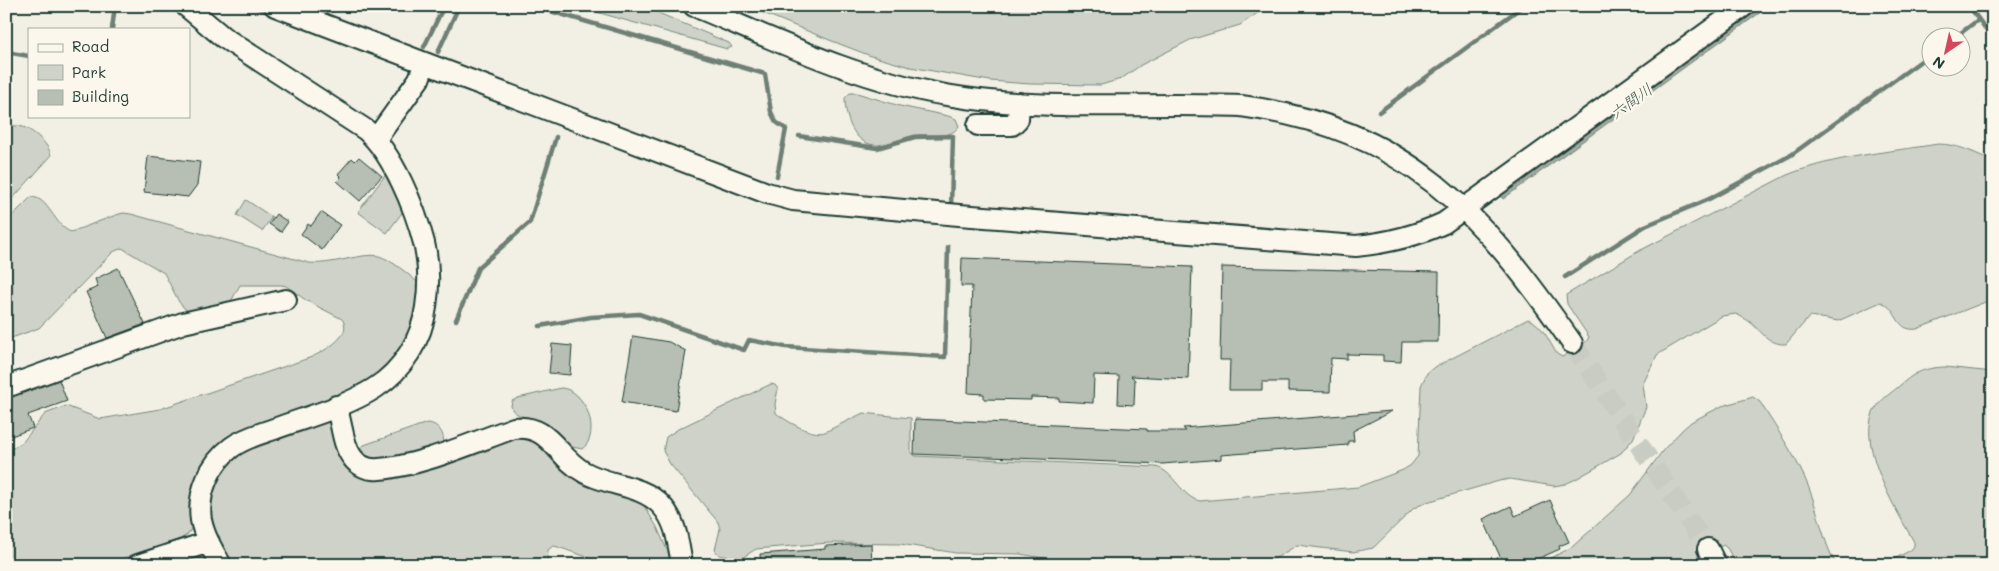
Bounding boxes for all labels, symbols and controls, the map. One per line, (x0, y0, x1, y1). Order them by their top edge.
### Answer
legend (28, 28, 190, 118)
north arrow (1922, 28, 1972, 78)
text: Road (72, 36, 109, 56)
text: N (1929, 52, 1948, 74)
text: Park (72, 62, 106, 82)
water label: 六間川 (1605, 78, 1656, 123)
text: Building (72, 86, 129, 106)

